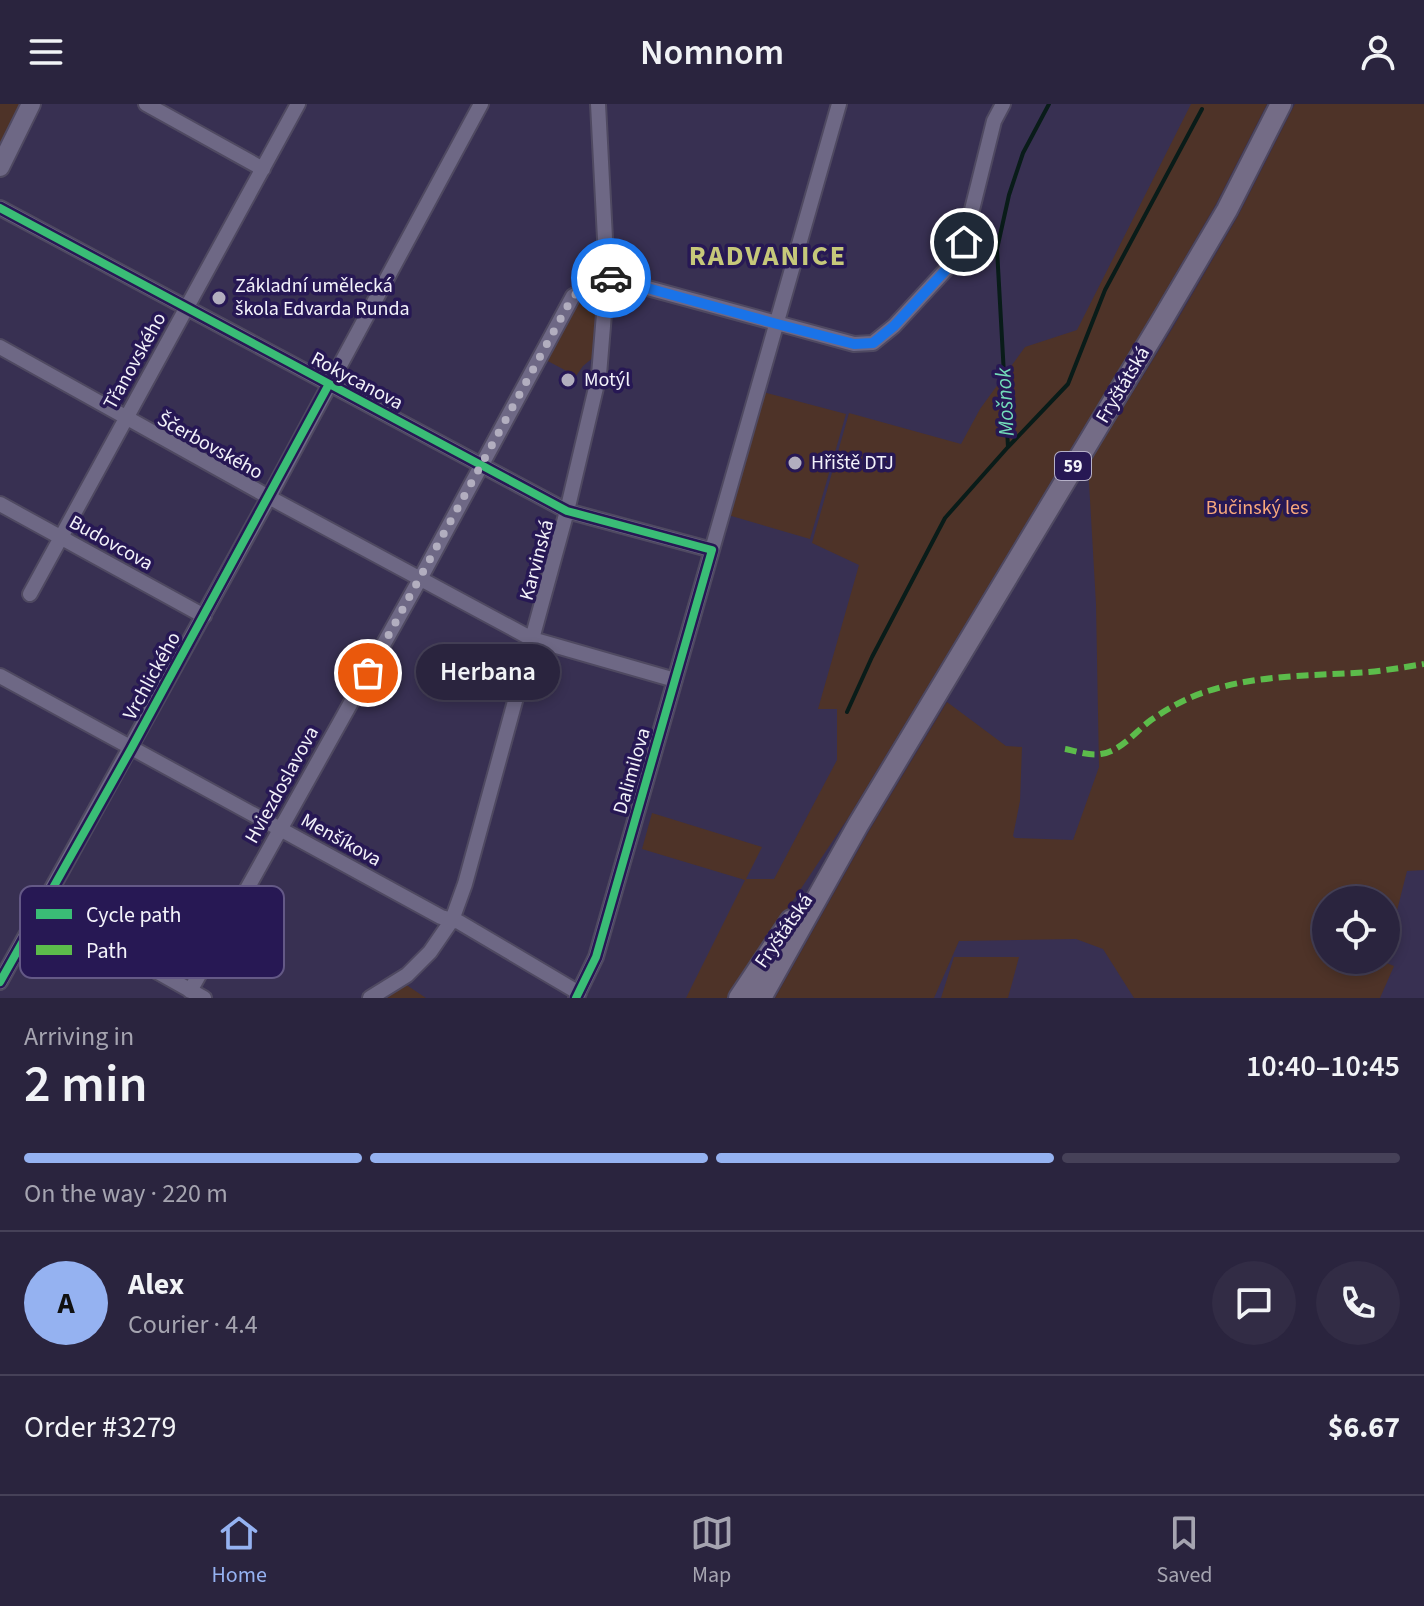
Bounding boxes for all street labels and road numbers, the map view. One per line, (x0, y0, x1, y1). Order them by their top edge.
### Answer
street label: Třanovského (97, 307, 173, 415)
street label: Fryštátská (1089, 341, 1157, 429)
street label: Rokycanova (306, 345, 408, 417)
street label: Ščerbovského (152, 405, 268, 487)
road number: 59 (1055, 452, 1091, 480)
street label: Budovcova (64, 508, 158, 578)
street label: Karvinská (513, 517, 561, 603)
street label: Vrchlického (116, 627, 188, 725)
street label: Hviezdoslavova (238, 721, 326, 849)
street label: Dalimilova (606, 724, 658, 818)
street label: Menšíkova (296, 806, 386, 874)
street label: Fryštátská (748, 888, 820, 974)

